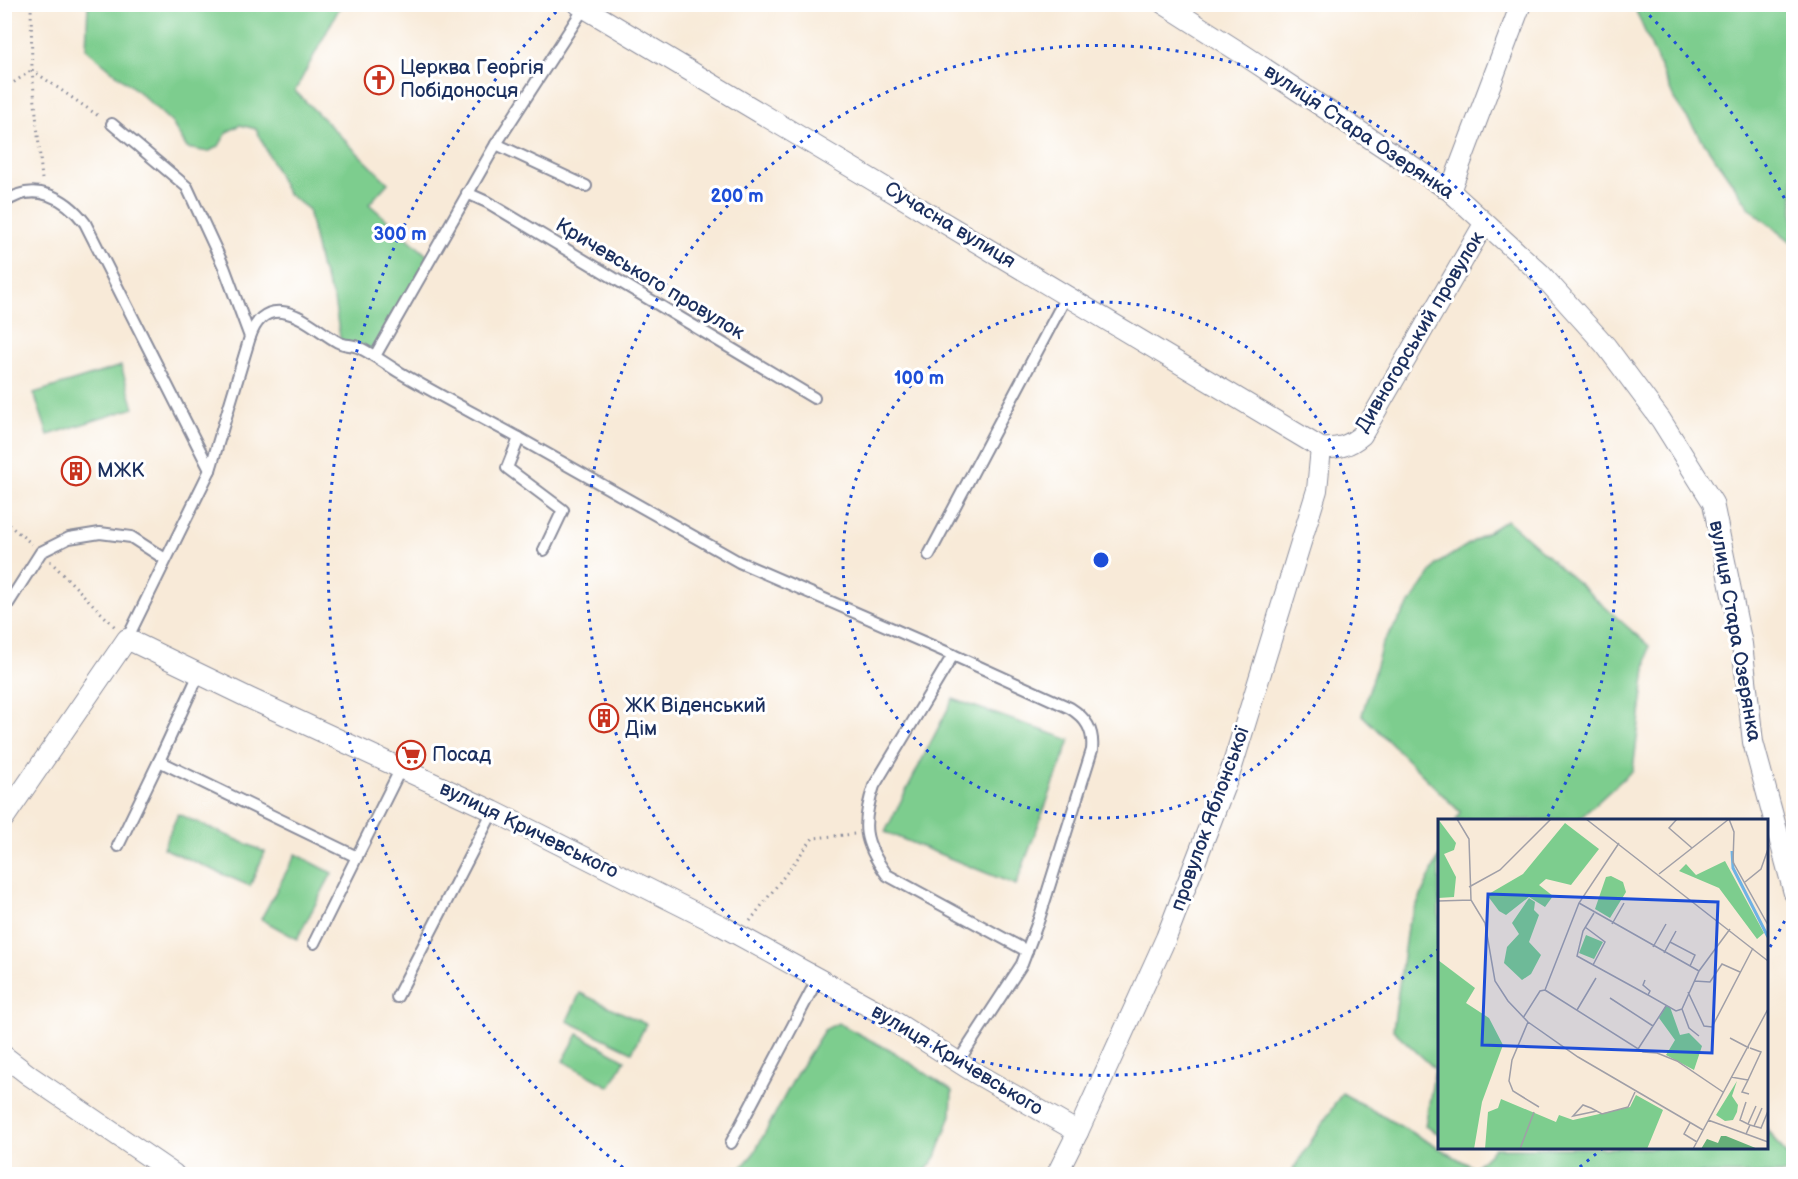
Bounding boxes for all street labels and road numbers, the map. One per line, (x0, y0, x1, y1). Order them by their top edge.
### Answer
street label: вулиця Стара Озерянка (1259, 59, 1459, 205)
street label: Сучасна вулиця (880, 177, 1020, 273)
street label: Кричевського провулок (551, 213, 749, 345)
street label: Дивногорський провулок (1350, 227, 1490, 437)
street label: вулиця Стара Озерянка (1704, 519, 1766, 744)
street label: провулок Яблонської (1166, 723, 1255, 914)
street label: вулиця Кричевського (436, 776, 622, 884)
street label: вулиця Кричевського (867, 999, 1047, 1121)

